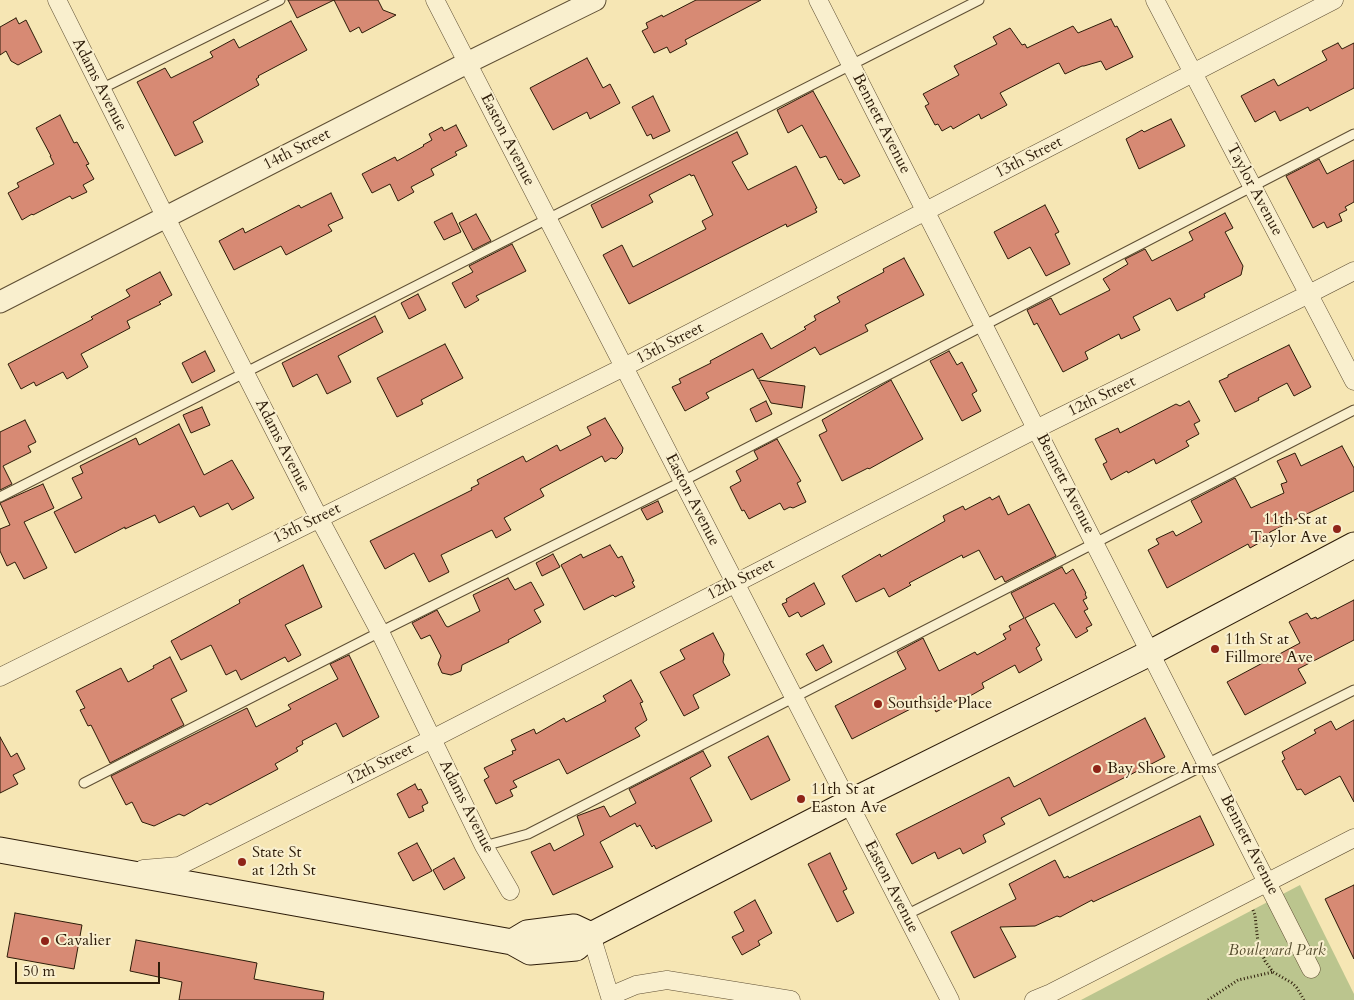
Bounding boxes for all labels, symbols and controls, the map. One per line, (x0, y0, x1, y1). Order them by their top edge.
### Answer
street label: Adams Avenue (67, 35, 131, 135)
street label: Bennett Avenue (848, 71, 914, 177)
street label: Easton Avenue (475, 91, 539, 189)
street label: 14th Street (260, 125, 334, 175)
street label: 13th Street (992, 133, 1066, 183)
street label: Taylor Avenue (1222, 141, 1286, 239)
street label: 13th Street (633, 319, 707, 369)
street label: 12th Street (1065, 372, 1139, 422)
street label: Adams Avenue (250, 396, 314, 496)
street label: Bennett Avenue (1032, 431, 1098, 537)
street label: Easton Avenue (660, 451, 724, 549)
street label: 13th Street (270, 499, 344, 549)
place label: 11th St at Taylor Ave (1250, 510, 1327, 548)
marker: 11th St at Taylor Ave (1331, 523, 1343, 535)
street label: 12th Street (704, 555, 778, 605)
place label: 11th St at Fillmore Ave (1225, 630, 1313, 668)
marker: 11th St at Fillmore Ave (1209, 643, 1221, 655)
place label: Southside Place (888, 694, 992, 714)
marker: Southside Place (872, 698, 884, 710)
street label: 12th Street (343, 740, 417, 790)
street label: Adams Avenue (434, 757, 498, 857)
place label: Bay Shore Arms (1107, 759, 1216, 779)
marker: Bay Shore Arms (1091, 763, 1103, 775)
place label: 11th St at Easton Ave (811, 780, 887, 818)
street label: Bennett Avenue (1216, 792, 1282, 898)
marker: 11th St at Easton Ave (795, 793, 807, 805)
street label: Easton Avenue (859, 838, 923, 936)
place label: State St at 12th St (252, 843, 316, 881)
marker: State St at 12th St (236, 856, 248, 868)
place label: Cavalier (55, 931, 111, 951)
marker: Cavalier (39, 935, 51, 947)
park label: Boulevard Park (1228, 941, 1326, 961)
scale bar (18, 952, 162, 984)
text: 50 m (23, 961, 55, 981)

